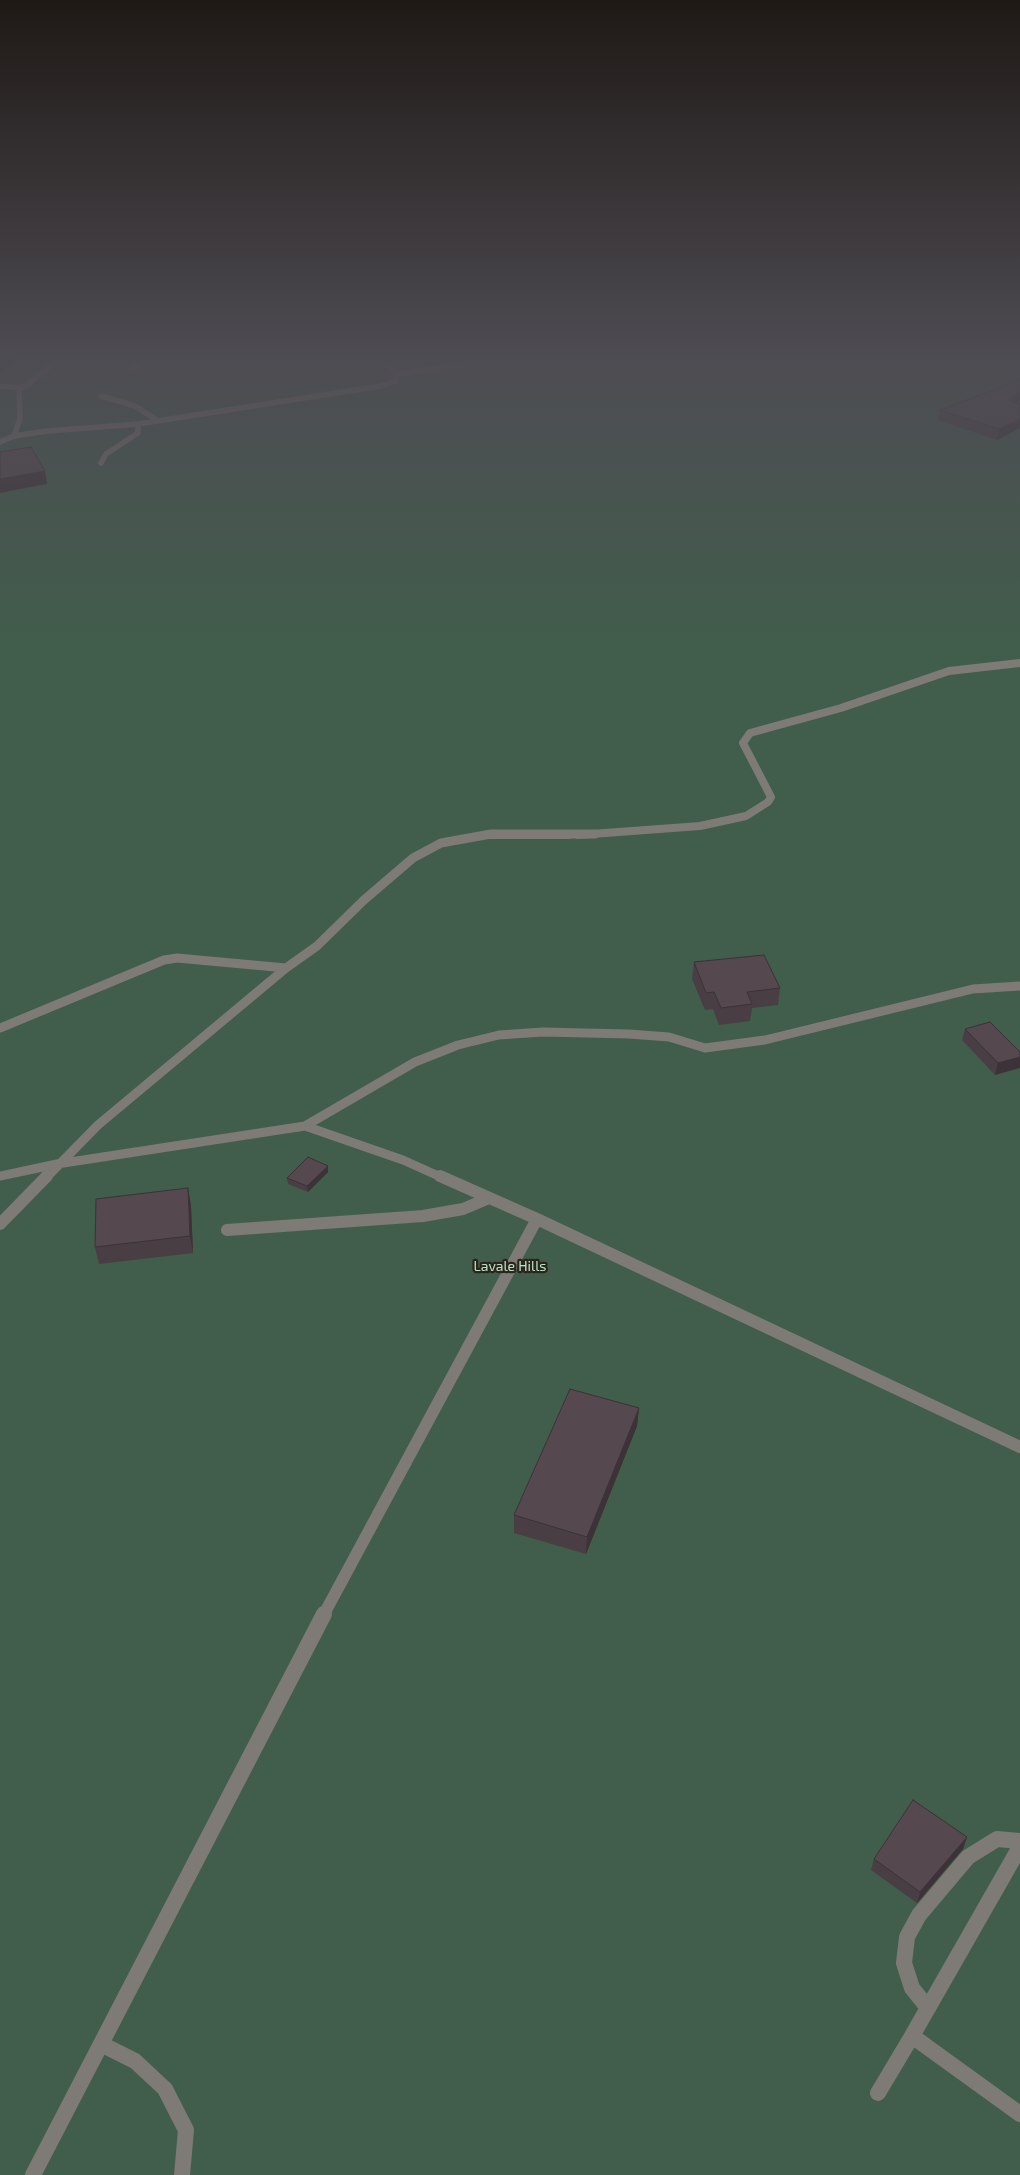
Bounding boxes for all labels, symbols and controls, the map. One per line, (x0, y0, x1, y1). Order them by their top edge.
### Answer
park label: Lavale Hills (474, 1258, 546, 1274)

